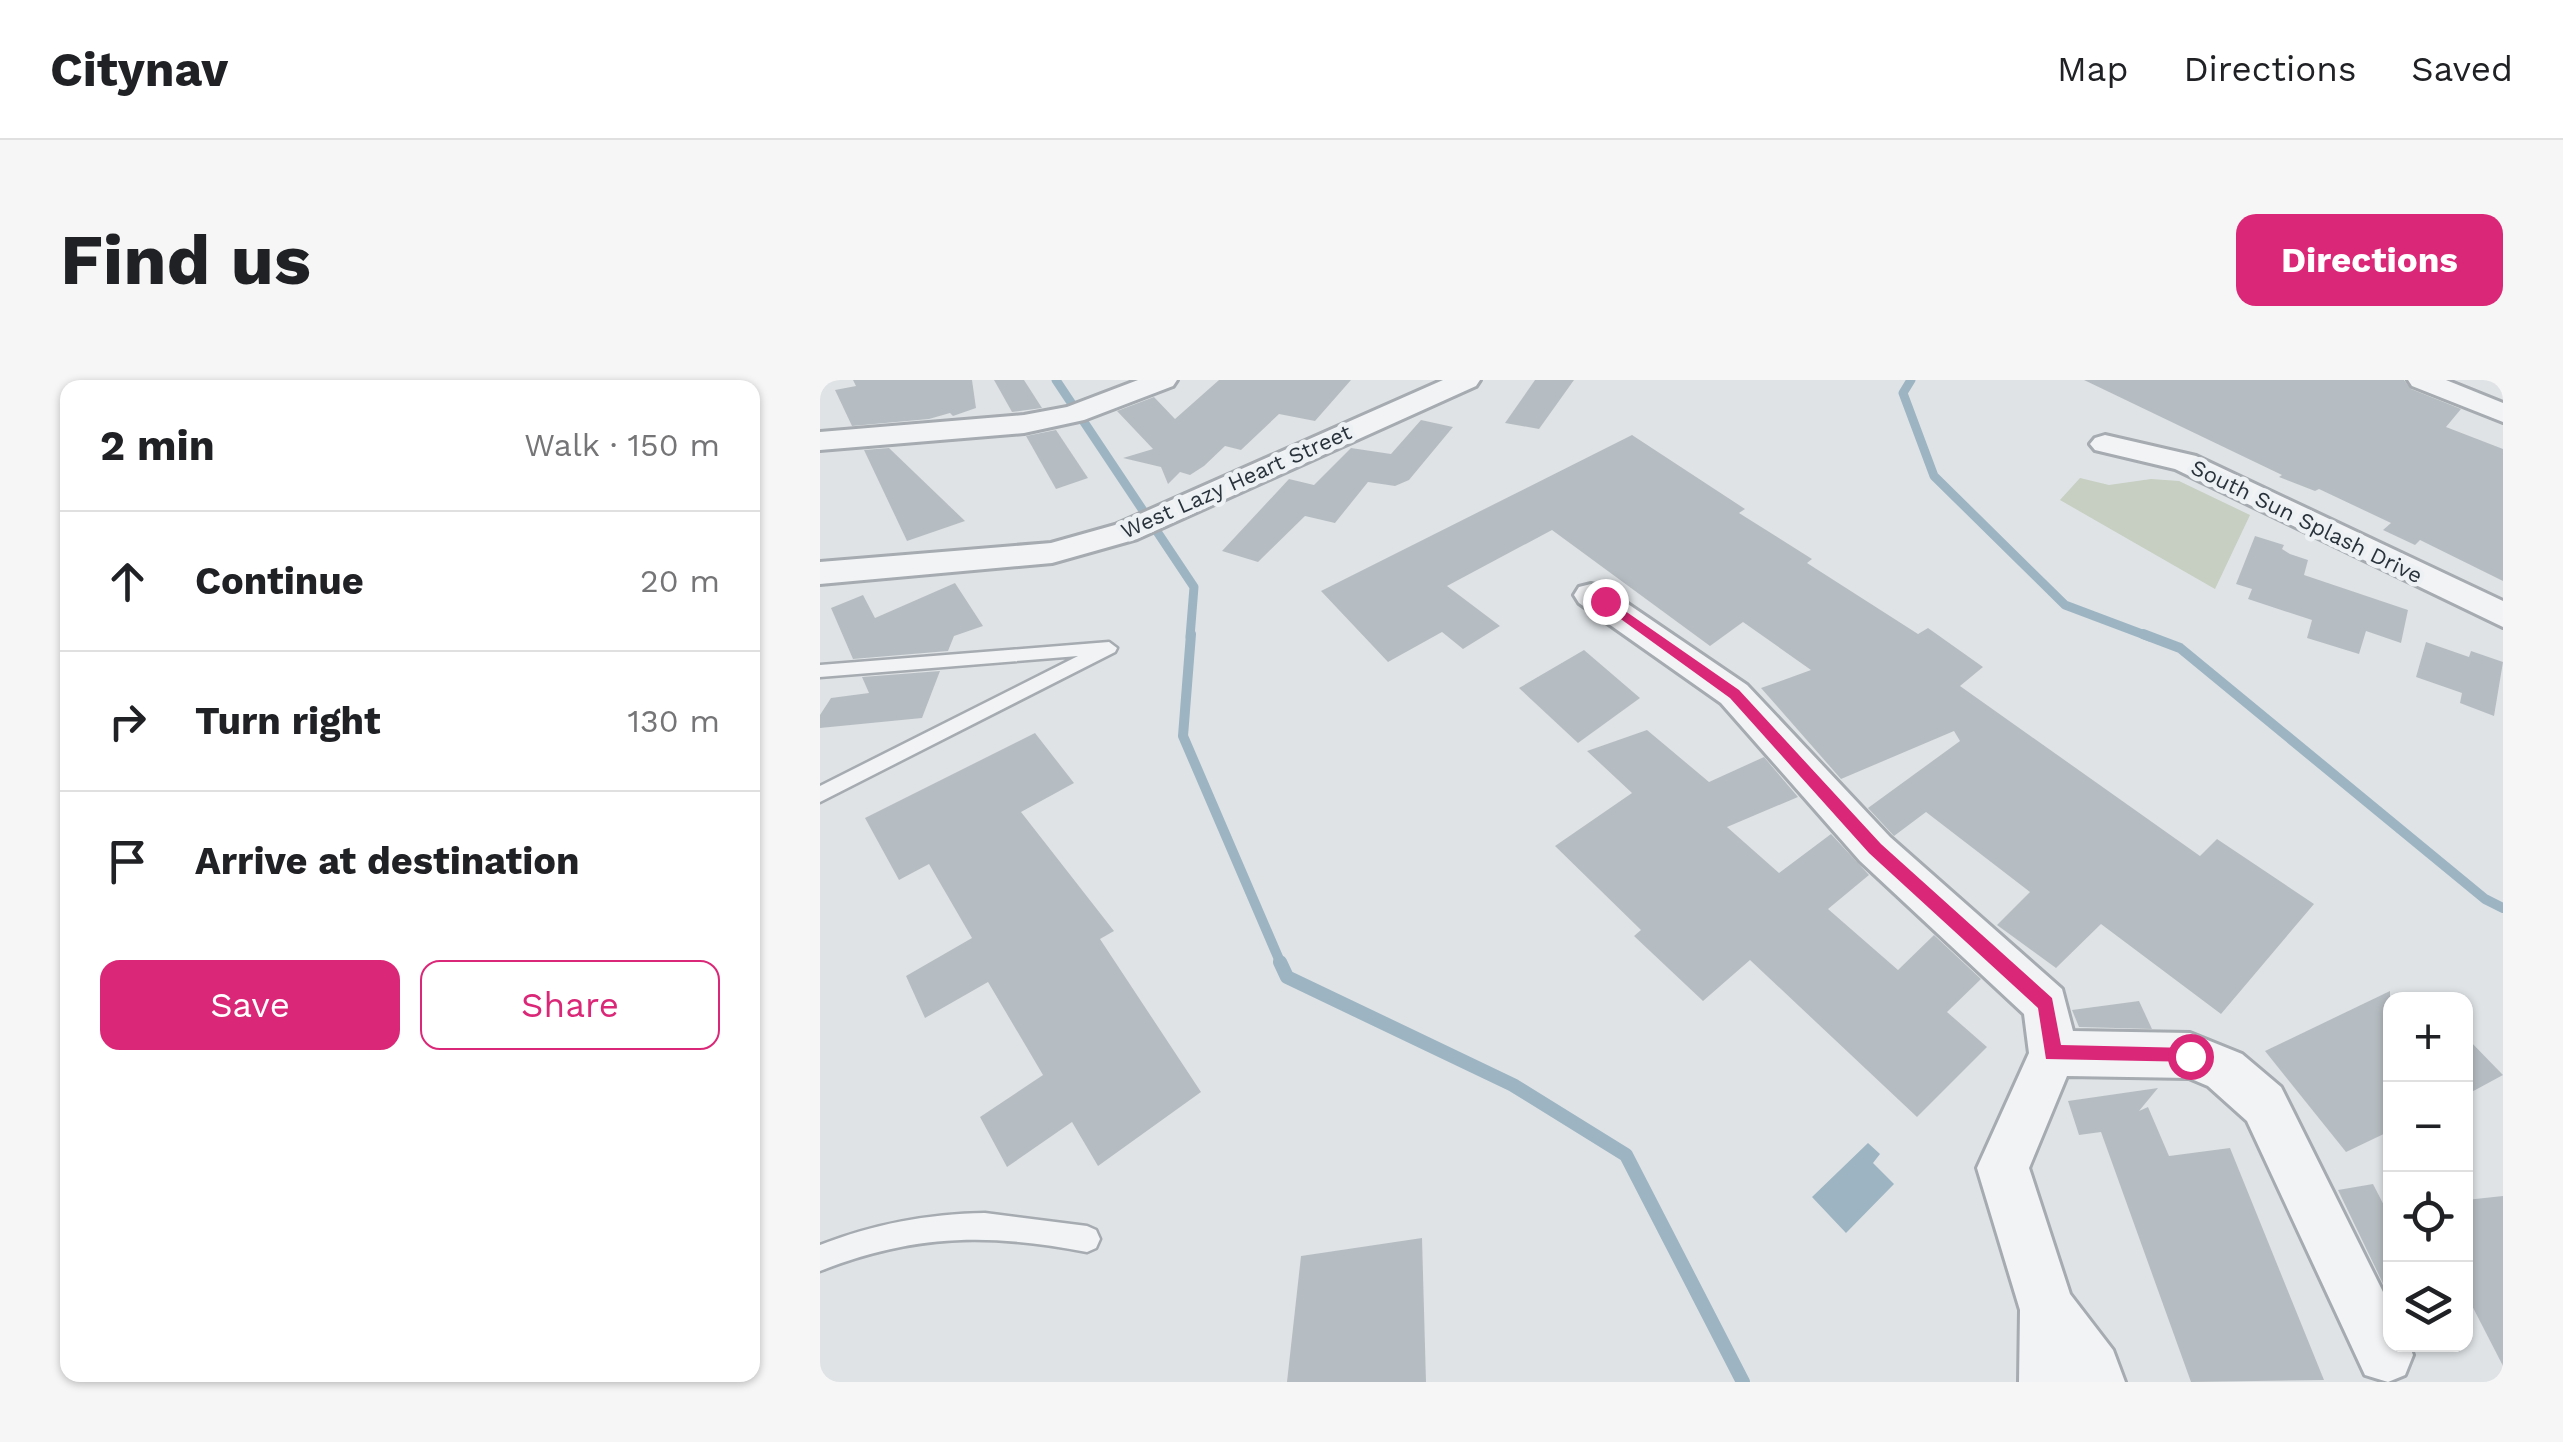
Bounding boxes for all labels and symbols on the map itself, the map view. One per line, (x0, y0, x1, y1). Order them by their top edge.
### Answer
street label: West Lazy Heart Street (1117, 419, 1355, 544)
street label: South Sun Splash Drive (2187, 454, 2427, 588)
route end (1583, 579, 1629, 625)
route start (2168, 1034, 2214, 1080)

